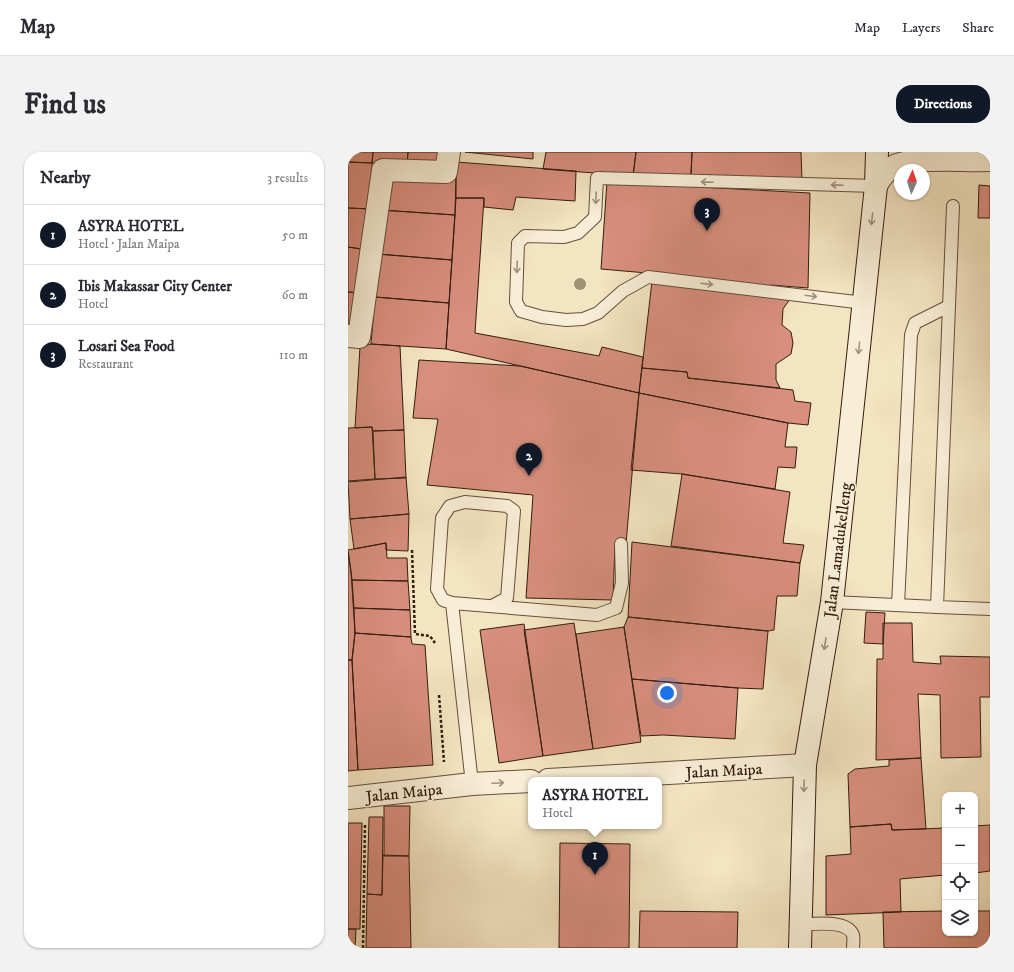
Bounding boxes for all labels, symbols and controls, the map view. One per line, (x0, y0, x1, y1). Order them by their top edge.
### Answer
text: Map (20, 16, 55, 39)
text: Map (854, 19, 880, 37)
text: Layers (902, 19, 940, 37)
text: Share (962, 19, 994, 37)
button: Directions (896, 85, 990, 123)
text: Find us (24, 87, 106, 122)
north arrow (894, 164, 930, 200)
text: Nearby (40, 167, 90, 189)
text: 3 results (267, 170, 308, 186)
one-way arrow (701, 178, 714, 185)
one-way arrow (831, 181, 844, 189)
one-way arrow (592, 191, 599, 204)
pin: 3 (694, 198, 720, 231)
one-way arrow (868, 212, 876, 225)
text: ASYRA HOTEL (78, 217, 184, 236)
text: 1 (51, 227, 55, 243)
text: 50 m (282, 227, 308, 243)
text: Hotel · Jalan Maipa (78, 236, 179, 252)
one-way arrow (513, 260, 521, 273)
text: Ibis Makassar City Center (78, 277, 232, 296)
one-way arrow (700, 280, 713, 288)
text: 2 (50, 287, 56, 303)
text: 60 m (282, 287, 308, 303)
one-way arrow (804, 293, 817, 300)
text: Hotel (78, 296, 109, 312)
text: Losari Sea Food (78, 337, 175, 356)
one-way arrow (855, 341, 863, 354)
text: 3 (51, 347, 55, 363)
text: 110 m (279, 347, 308, 363)
text: Restaurant (78, 356, 134, 372)
pin: 2 (516, 443, 542, 476)
street label: Jalan Lamadukelleng (820, 481, 856, 621)
one-way arrow (821, 637, 829, 650)
your location (657, 683, 677, 703)
street label: Jalan Maipa (683, 759, 763, 783)
popup (528, 777, 662, 829)
street label: Jalan Maipa (363, 779, 443, 807)
one-way arrow (491, 779, 504, 786)
one-way arrow (800, 779, 808, 792)
text: ASYRA HOTEL (542, 786, 648, 805)
map controls (942, 792, 978, 936)
button: + (942, 792, 978, 828)
text: Hotel (542, 805, 573, 821)
button: − (942, 828, 978, 864)
pin: 1 (582, 842, 608, 875)
button: locate (942, 864, 978, 900)
button: layers (942, 900, 978, 936)

